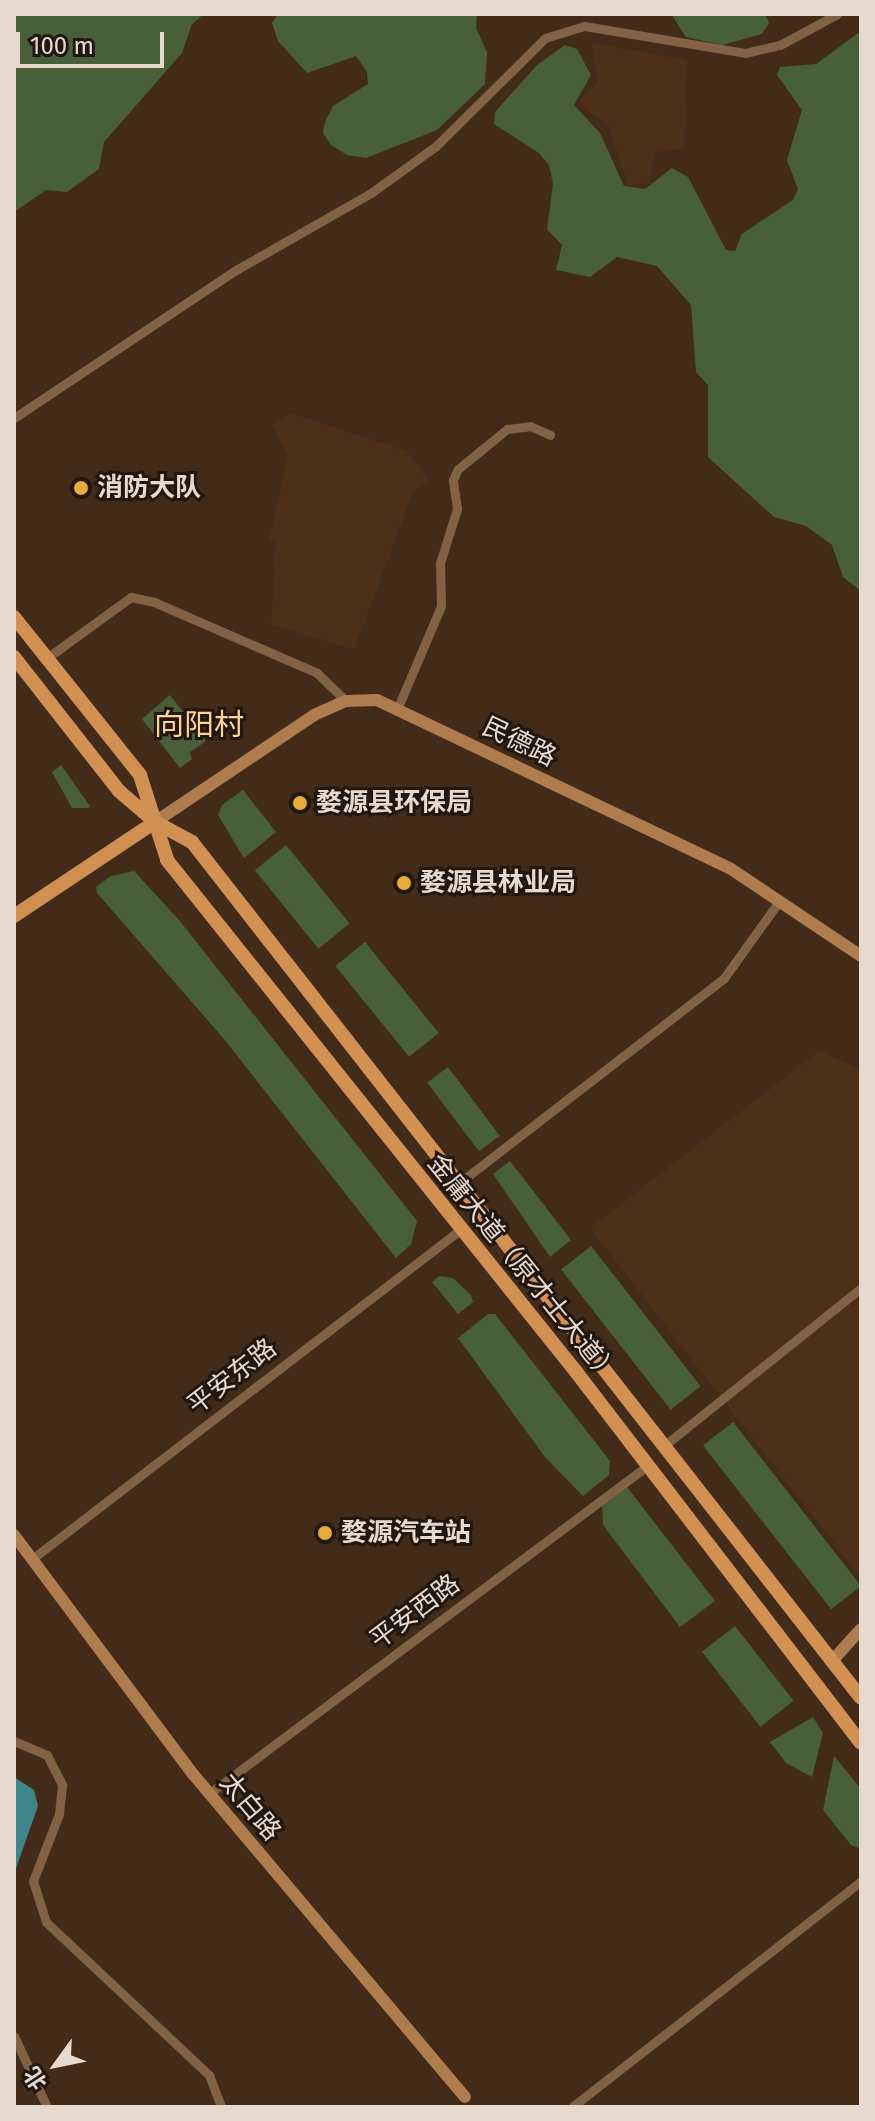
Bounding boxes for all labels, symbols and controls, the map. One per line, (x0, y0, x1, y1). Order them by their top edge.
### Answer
scale bar (20, 16, 168, 66)
text: 100 m (30, 32, 94, 60)
place label: 消防大队 (97, 472, 201, 504)
marker: 消防大队 (72, 479, 90, 497)
district label: 向阳村 (154, 707, 244, 743)
street label: 民德路 (477, 711, 561, 773)
place label: 婺源县环保局 (316, 787, 472, 819)
marker: 婺源县环保局 (291, 794, 309, 812)
place label: 婺源县林业局 (420, 867, 576, 899)
marker: 婺源县林业局 (395, 874, 413, 892)
street label: 金庸大道（原才士大道） (421, 1148, 625, 1390)
street label: 平安东路 (181, 1333, 283, 1421)
place label: 婺源汽车站 (341, 1517, 471, 1549)
marker: 婺源汽车站 (316, 1524, 334, 1542)
street label: 平安西路 (364, 1568, 466, 1656)
street label: 太白路 (213, 1767, 287, 1847)
north arrow (16, 2025, 96, 2105)
text: 北 (18, 2062, 53, 2095)

